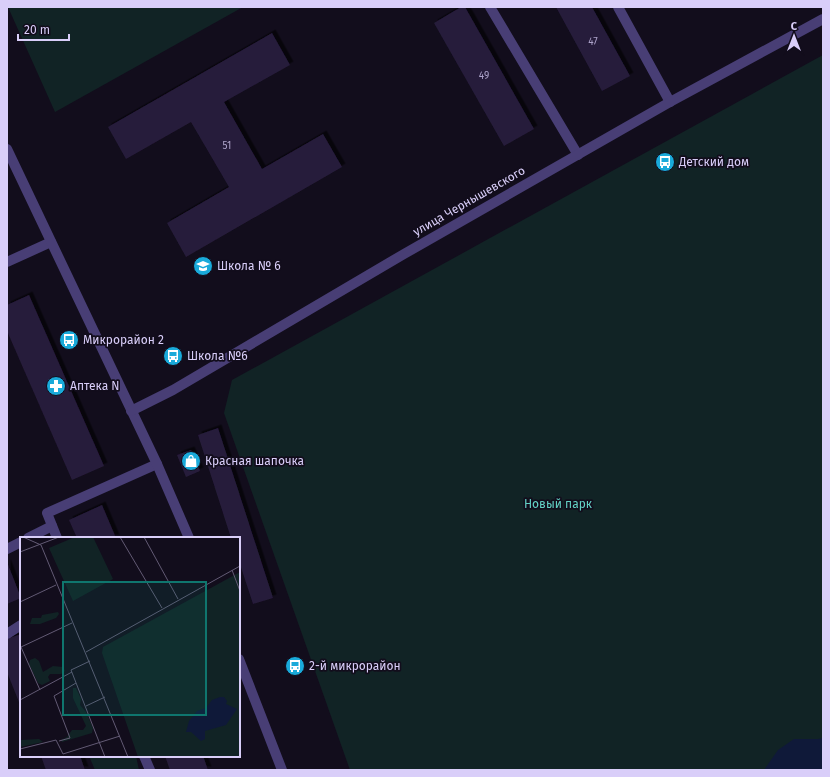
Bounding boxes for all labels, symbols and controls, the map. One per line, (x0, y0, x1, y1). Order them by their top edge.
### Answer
scale bar (18, 16, 69, 42)
north arrow (774, 16, 814, 56)
text: С (791, 20, 798, 33)
text: 20 m (24, 23, 50, 37)
house number: 47 (588, 36, 598, 48)
house number: 49 (479, 70, 489, 82)
house number: 51 (223, 140, 231, 152)
bus stop icon: Детский дом (654, 151, 676, 173)
place label: Детский дом (678, 155, 749, 169)
street label: улица Чернышевского (410, 163, 528, 239)
school or university icon: Школа № 6 (192, 255, 214, 277)
place label: Школа № 6 (217, 259, 281, 273)
bus stop icon: Микрорайон 2 (58, 329, 80, 351)
place label: Микрорайон 2 (83, 333, 164, 347)
bus stop icon: Школа №6 (162, 345, 184, 367)
place label: Школа №6 (187, 349, 248, 363)
pharmacy icon: Аптека N (45, 375, 67, 397)
place label: Аптека N (70, 379, 120, 393)
shop icon: Красная шапочка (180, 450, 202, 472)
place label: Красная шапочка (205, 454, 304, 468)
park label: Новый парк (524, 497, 593, 511)
inset map (20, 537, 240, 757)
bus stop icon: 2-й микрорайон (284, 655, 306, 677)
place label: 2-й микрорайон (309, 659, 401, 673)

